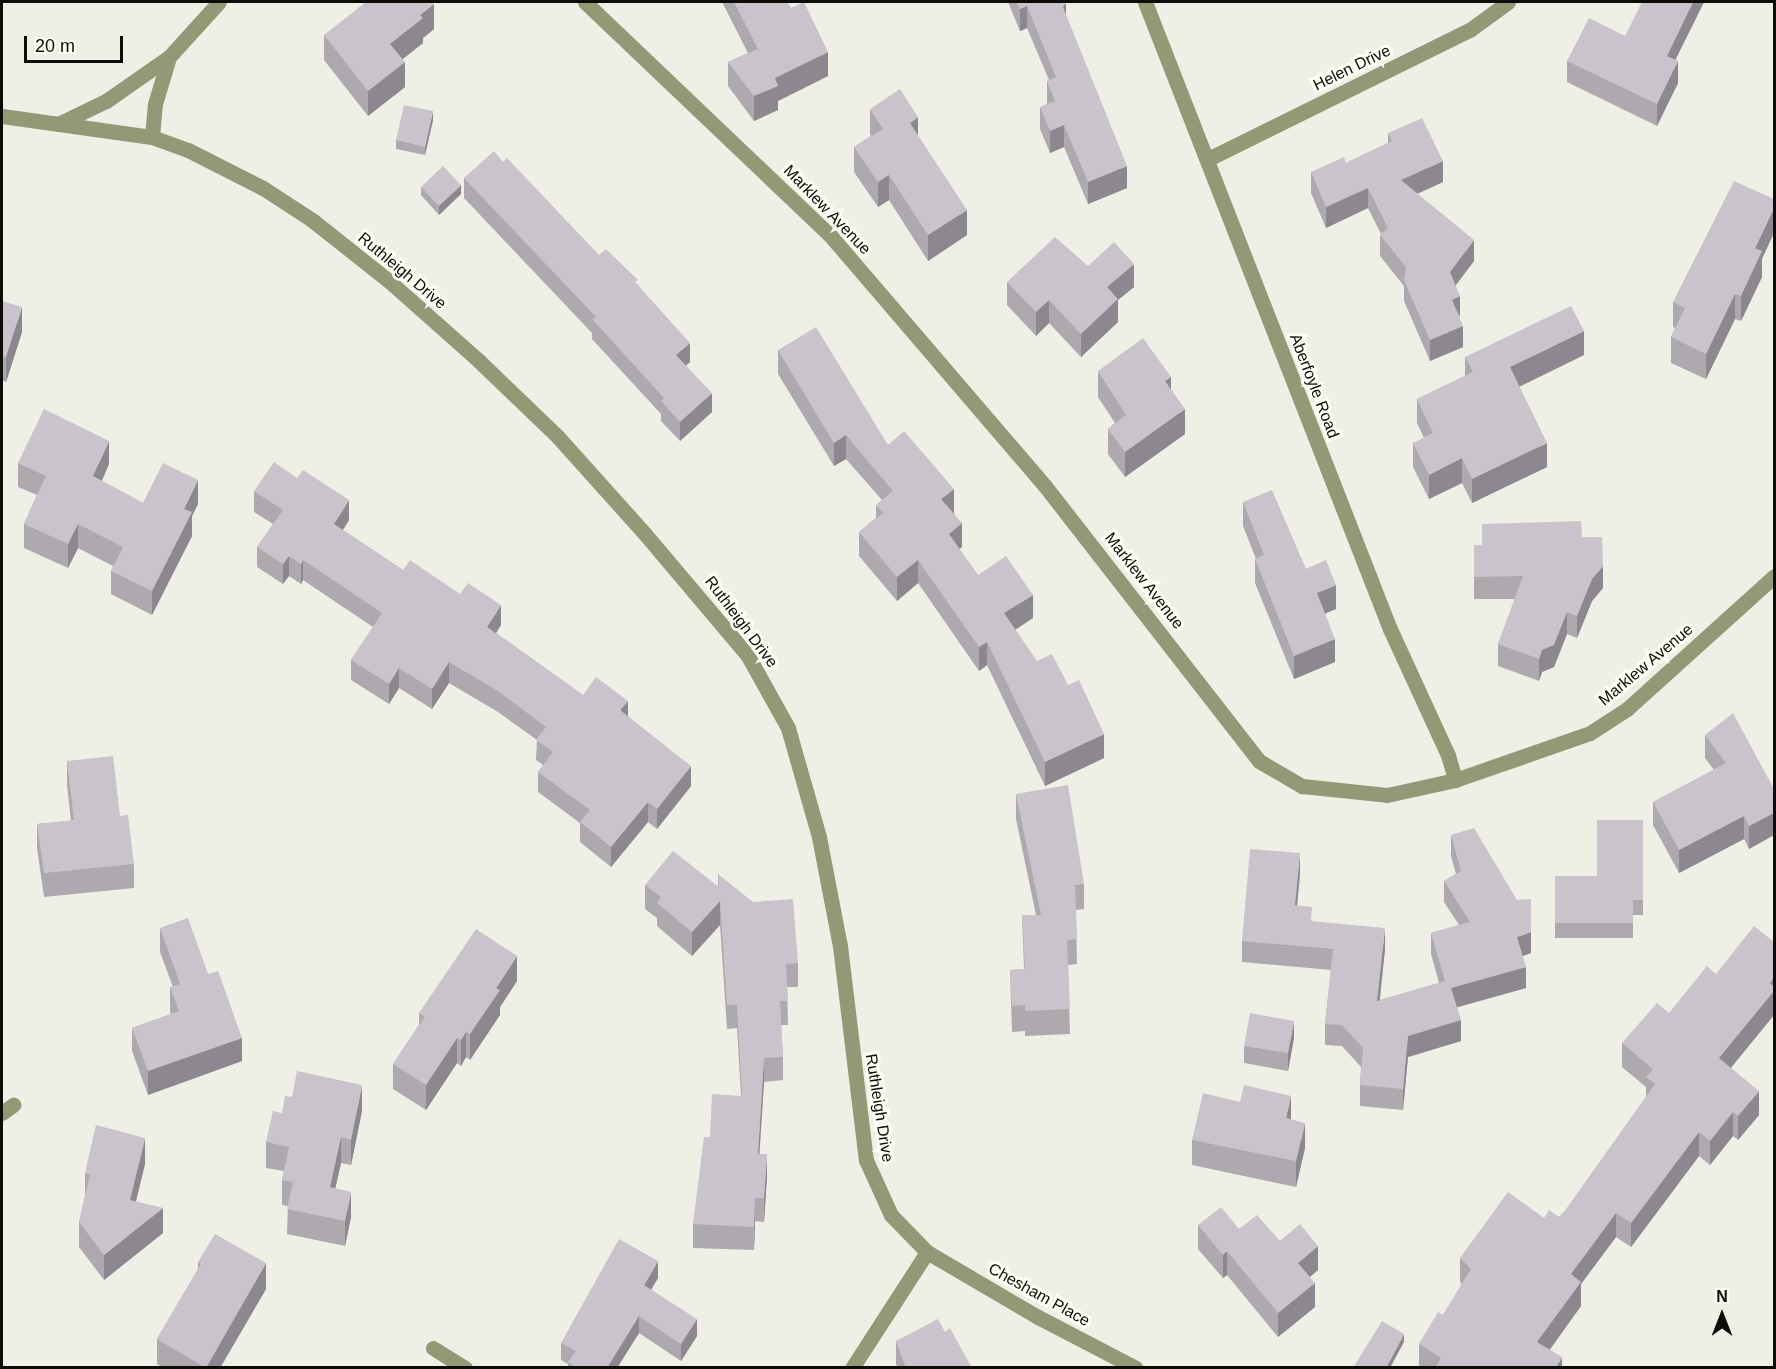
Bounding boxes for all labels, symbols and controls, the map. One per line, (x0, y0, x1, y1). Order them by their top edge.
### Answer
scale bar (27, 24, 126, 62)
text: 20 m (35, 36, 75, 56)
street label: Helen Drive (1310, 41, 1394, 95)
street label: Marklew Avenue (779, 161, 875, 259)
street label: Ruthleigh Drive (354, 228, 450, 314)
street label: Aberfoyle Road (1285, 331, 1343, 441)
street label: Marklew Avenue (1100, 529, 1188, 633)
street label: Ruthleigh Drive (700, 573, 782, 671)
street label: Marklew Avenue (1595, 620, 1697, 710)
street label: Ruthleigh Drive (861, 1052, 897, 1164)
street label: Chesham Place (985, 1259, 1093, 1331)
north arrow (1692, 1285, 1752, 1345)
text: N (1716, 1288, 1728, 1305)

